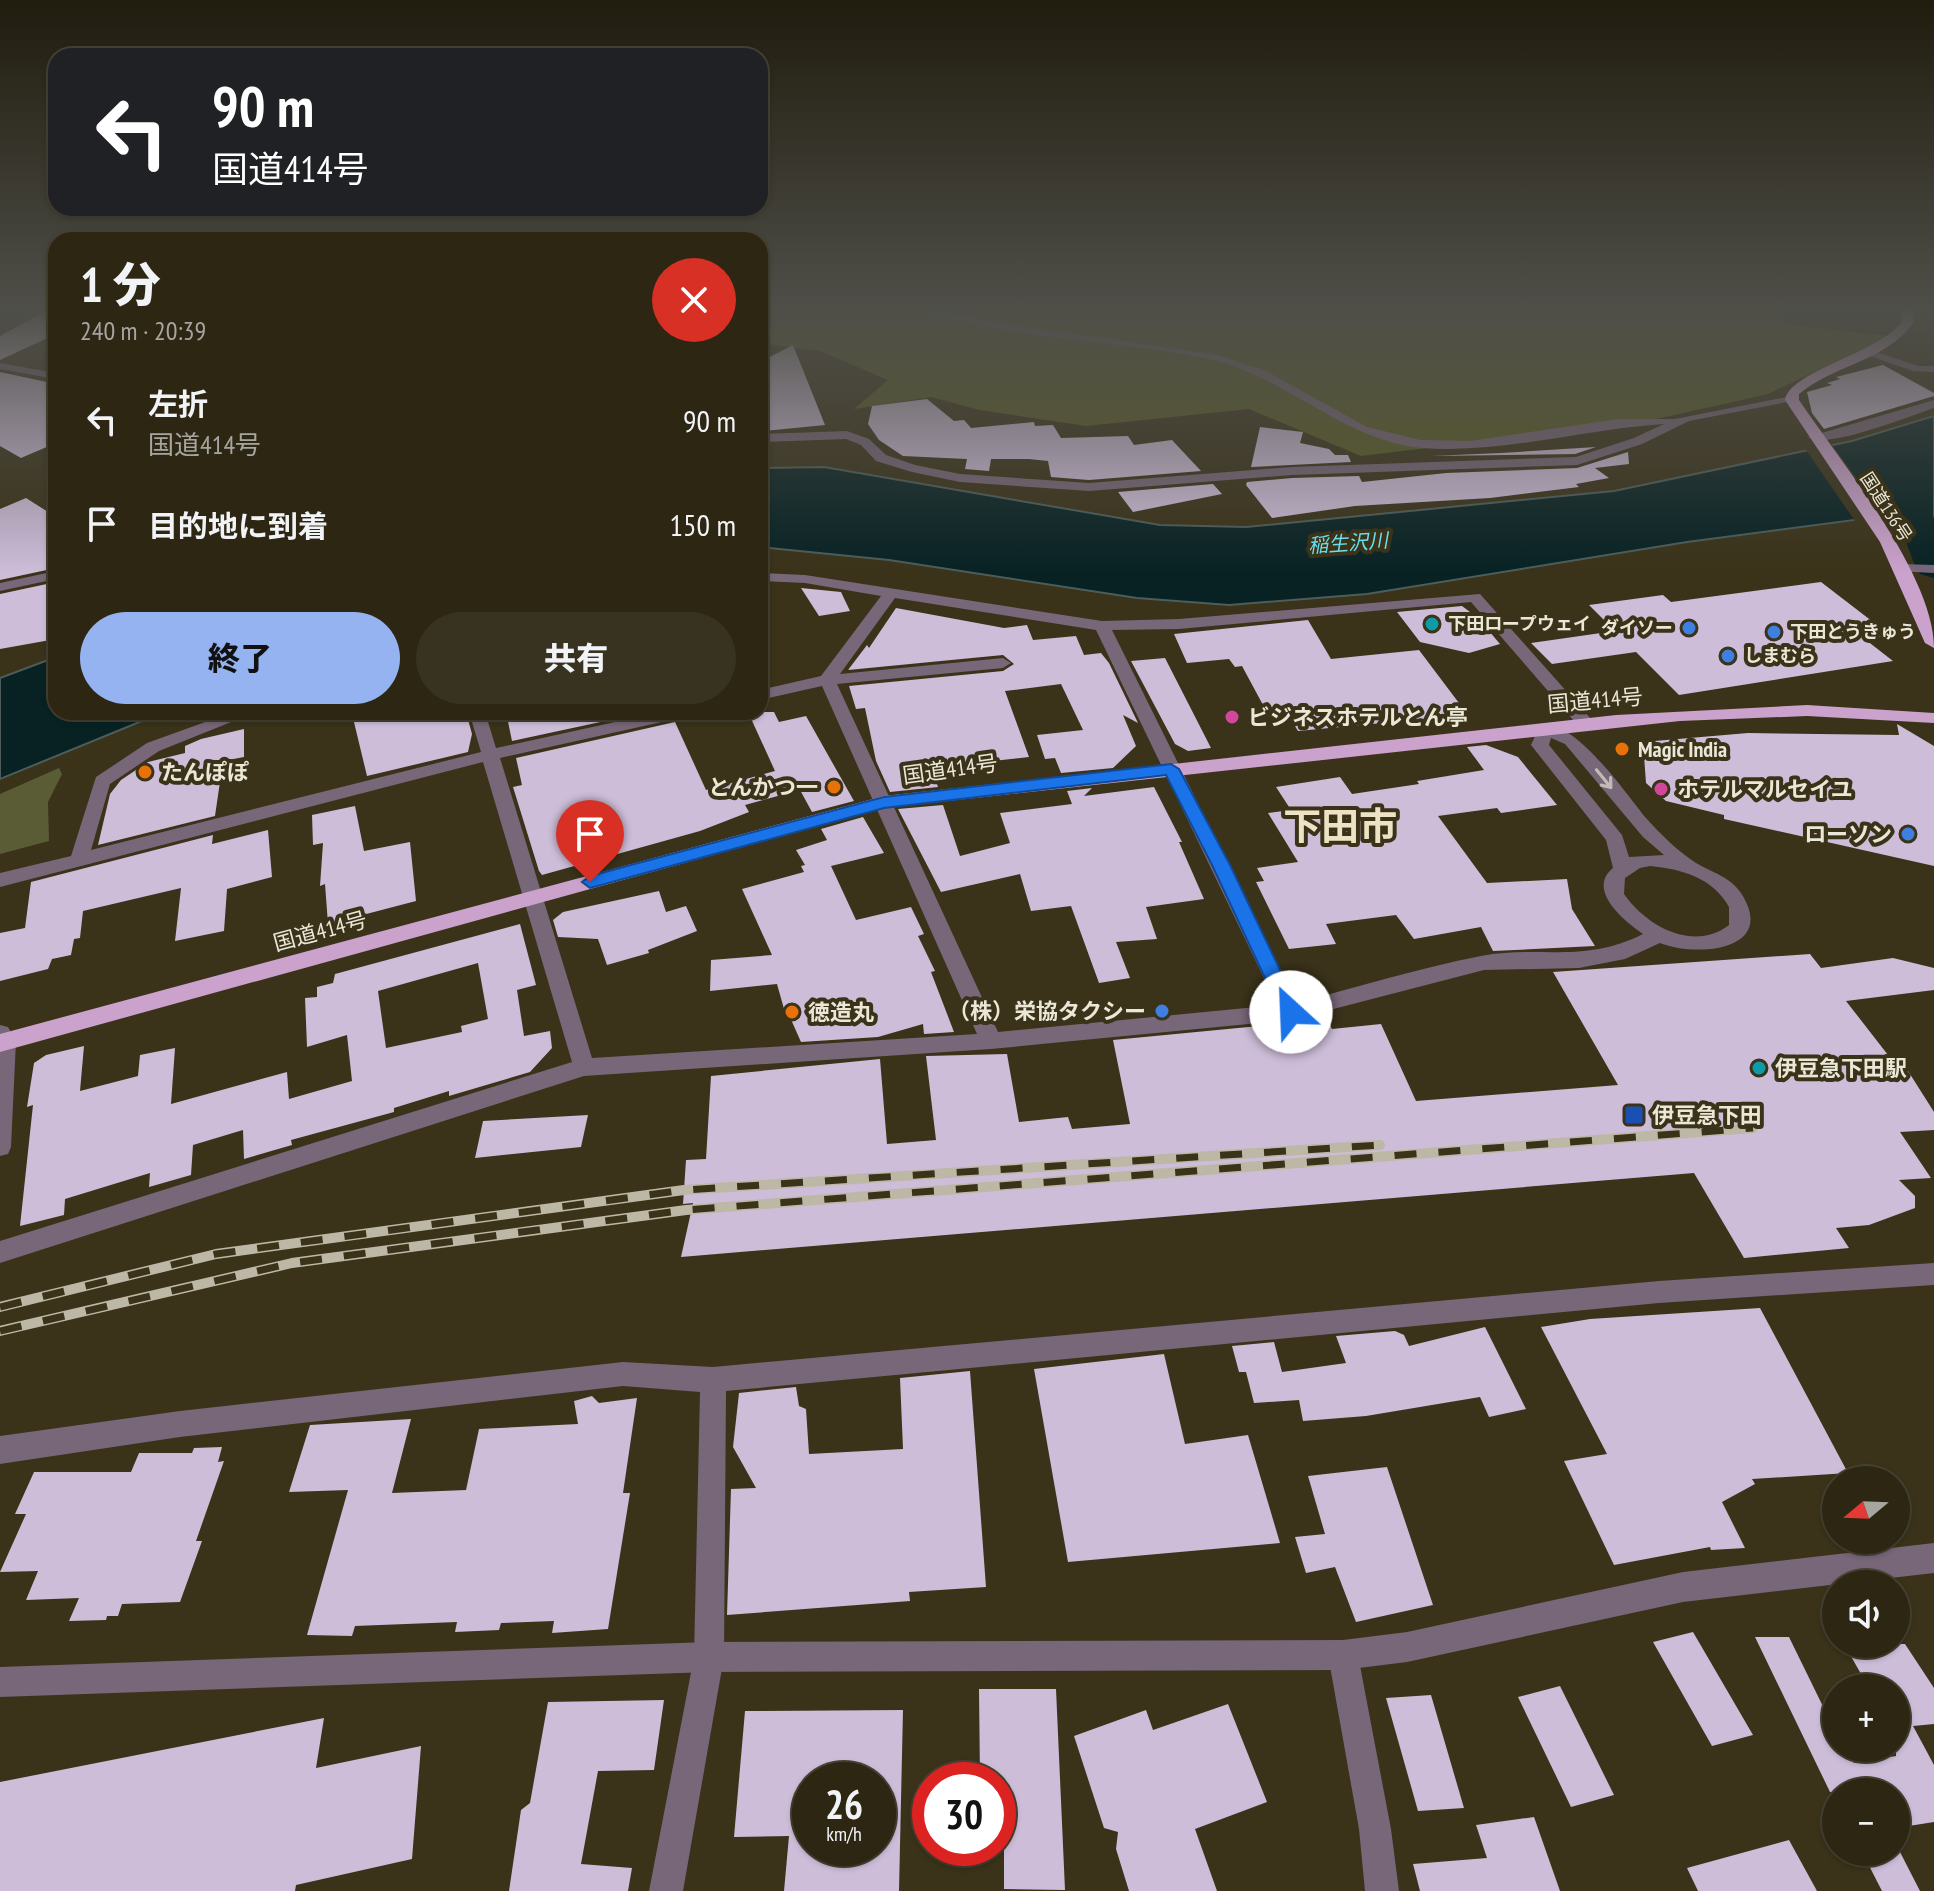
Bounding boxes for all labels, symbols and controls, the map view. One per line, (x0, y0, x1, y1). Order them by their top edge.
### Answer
text: 90 m (212, 70, 314, 142)
icon: left (80, 80, 184, 184)
text: 国道414号 (212, 145, 369, 192)
text: 1 分 (80, 253, 161, 315)
button: close (652, 258, 736, 342)
text: 240 m · 20:39 (80, 314, 206, 347)
text: 左折 (148, 384, 208, 423)
icon: left (80, 398, 124, 442)
text: 90 m (683, 401, 736, 440)
text: 国道414号 (148, 428, 261, 461)
street label: 国道136号 (1855, 468, 1917, 546)
icon: arrive (80, 502, 124, 546)
text: 150 m (670, 505, 736, 544)
text: 目的地に到着 (148, 506, 328, 545)
water label: 稲生沢川 (1307, 527, 1391, 559)
button: 終了 (80, 612, 400, 704)
button: 共有 (416, 612, 736, 704)
place label: 下田ロープウェイ (1448, 612, 1591, 635)
marker: 下田ロープウェイ (1423, 615, 1441, 633)
place label: ダイソー (1601, 616, 1673, 639)
marker: ダイソー (1680, 619, 1698, 637)
place label: 下田とうきゅう (1790, 620, 1916, 643)
marker: 下田とうきゅう (1765, 623, 1783, 641)
place label: しまむら (1744, 644, 1816, 667)
marker: しまむら (1719, 647, 1737, 665)
street label: 国道414号 (1546, 682, 1644, 718)
place label: ビジネスホテルとん亭 (1248, 703, 1468, 731)
marker: ビジネスホテルとん亭 (1223, 708, 1241, 726)
place label: Magic India (1638, 735, 1727, 763)
marker: Magic India (1613, 740, 1631, 758)
street label: 国道414号 (901, 748, 999, 790)
place label: たんぽぽ (161, 758, 249, 786)
marker: たんぽぽ (136, 763, 154, 781)
one-way arrow (1595, 768, 1613, 789)
place label: とんかつ一 (708, 773, 818, 801)
place label: ホテルマルセイユ (1677, 775, 1853, 803)
marker: とんかつ一 (825, 778, 843, 796)
marker: ホテルマルセイユ (1652, 780, 1670, 798)
pin (556, 800, 624, 882)
district label: 下田市 (1283, 801, 1397, 850)
icon: arrive (568, 812, 612, 856)
place label: ローソン (1804, 820, 1892, 848)
marker: ローソン (1899, 825, 1917, 843)
street label: 国道414号 (270, 905, 370, 957)
position arrow (1249, 970, 1333, 1054)
place label: （株）栄協タクシー (948, 997, 1146, 1025)
place label: 徳造丸 (808, 998, 874, 1026)
marker: （株）栄協タクシー (1153, 1002, 1171, 1020)
marker: 徳造丸 (783, 1003, 801, 1021)
place label: 伊豆急下田駅 (1775, 1054, 1907, 1082)
marker: 伊豆急下田駅 (1750, 1059, 1768, 1077)
place label: 伊豆急下田 (1652, 1101, 1762, 1129)
marker: 伊豆急下田 (1623, 1104, 1645, 1126)
north arrow (1822, 1466, 1910, 1554)
map controls (1822, 1466, 1910, 1866)
button: sound (1822, 1570, 1910, 1658)
button: + (1822, 1674, 1910, 1762)
speed limit sign: 30 (912, 1762, 1016, 1866)
text: 26 (825, 1778, 863, 1830)
button: − (1822, 1778, 1910, 1866)
text: km/h (826, 1821, 862, 1847)

